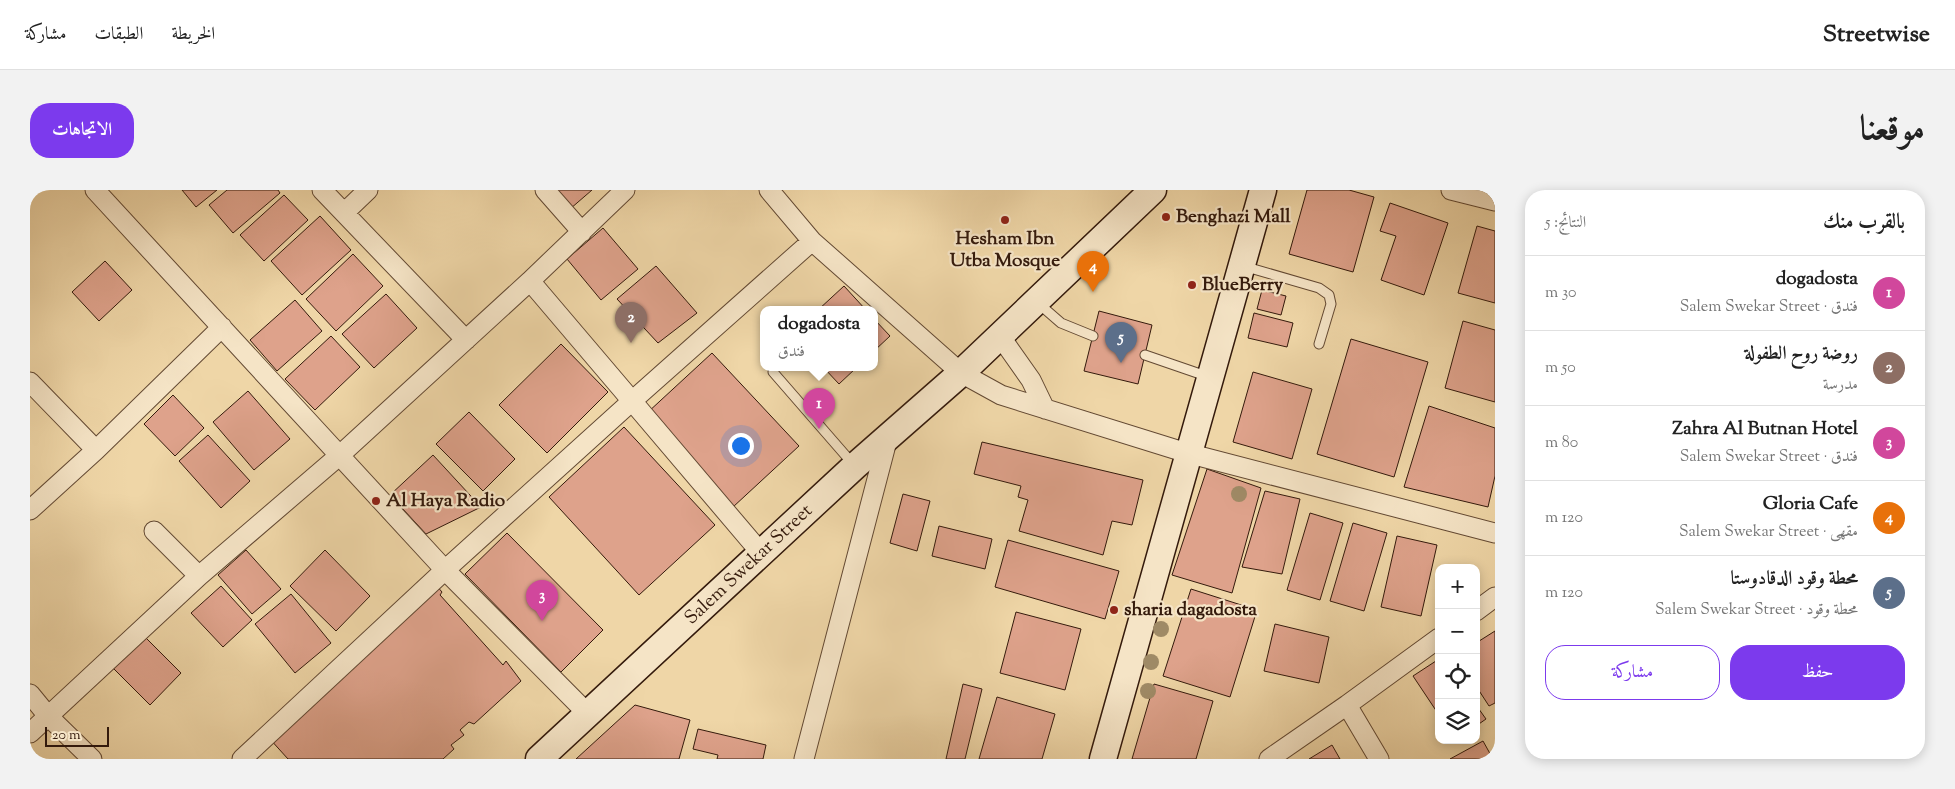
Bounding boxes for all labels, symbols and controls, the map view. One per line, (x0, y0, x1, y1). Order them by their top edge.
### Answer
text: Streetwise (1823, 18, 1930, 52)
text: مشاركة (25, 22, 66, 48)
text: الطبقات (94, 22, 143, 48)
text: الخريطة (171, 22, 215, 48)
button: الاتجاهات (30, 103, 134, 158)
text: موقعنا (1860, 105, 1925, 156)
place label: Benghazi Mall (1176, 204, 1291, 231)
text: بالقرب منك (1823, 208, 1905, 238)
marker: Benghazi Mall (1160, 211, 1172, 223)
text: النتائج: 5 (1545, 212, 1586, 235)
marker: Hesham Ibn Utba Mosque (999, 214, 1011, 226)
place label: Hesham Ibn Utba Mosque (950, 226, 1060, 275)
pin: 4 (1077, 251, 1109, 292)
text: dogadosta (1776, 266, 1858, 293)
place label: BlueBerry (1202, 272, 1284, 299)
marker: BlueBerry (1186, 279, 1198, 291)
text: 30 m (1545, 282, 1576, 305)
text: 1 (1886, 282, 1892, 305)
text: فندق · Salem Swekar Street (1680, 296, 1858, 319)
pin: 2 (615, 302, 647, 343)
popup (760, 306, 878, 371)
text: dogadosta (778, 311, 860, 338)
pin: 5 (1105, 322, 1137, 363)
text: فندق (778, 341, 805, 364)
text: روضة روح الطفولة (1745, 341, 1858, 368)
text: 50 m (1545, 357, 1576, 380)
text: 2 (1885, 357, 1893, 380)
text: مدرسة (1823, 374, 1858, 397)
pin: 1 (803, 388, 835, 429)
text: Zahra Al Butnan Hotel (1672, 416, 1858, 443)
text: 80 m (1545, 432, 1578, 455)
text: 3 (1886, 432, 1892, 455)
your location (728, 433, 754, 459)
text: فندق · Salem Swekar Street (1680, 446, 1858, 469)
place label: Al Haya Radio (386, 488, 506, 515)
text: Gloria Cafe (1763, 491, 1858, 518)
marker: Al Haya Radio (370, 495, 382, 507)
street label: Salem Swekar Street (679, 498, 820, 632)
text: 120 m (1545, 507, 1583, 530)
text: 4 (1885, 507, 1893, 530)
text: مقهى · Salem Swekar Street (1679, 521, 1858, 544)
map controls (1435, 564, 1480, 744)
button: + (1435, 564, 1480, 609)
text: محطة وقود الدقادوستا (1730, 566, 1858, 593)
pin: 3 (526, 580, 558, 621)
text: 120 m (1545, 582, 1583, 605)
text: 5 (1886, 582, 1892, 605)
place label: sharia dagadosta (1124, 597, 1257, 624)
text: محطة وقود · Salem Swekar Street (1655, 599, 1858, 622)
marker: sharia dagadosta (1108, 604, 1120, 616)
button: − (1435, 609, 1480, 654)
button: مشاركة (1545, 645, 1720, 700)
button: حفظ (1730, 645, 1905, 700)
button: locate (1435, 654, 1480, 699)
button: layers (1435, 699, 1480, 744)
scale bar (45, 724, 109, 747)
text: 20 m (52, 726, 81, 746)

